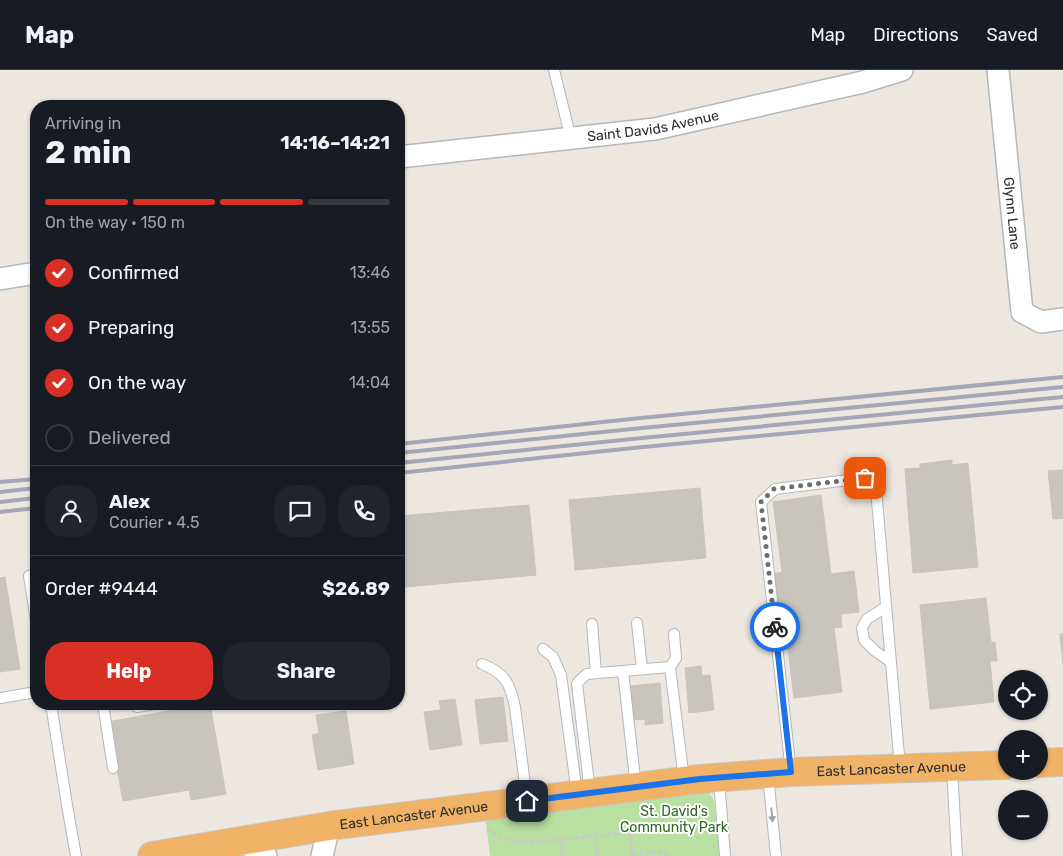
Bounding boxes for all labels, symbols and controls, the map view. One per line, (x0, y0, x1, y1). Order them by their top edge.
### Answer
text: Map (25, 21, 74, 49)
text: Map (810, 24, 845, 46)
text: Directions (873, 24, 959, 46)
text: Saved (987, 24, 1038, 46)
street label: Saint Davids Avenue (586, 106, 720, 145)
text: Arriving in (45, 114, 121, 133)
text: 14:16–14:21 (280, 131, 390, 154)
text: 2 min (45, 133, 132, 171)
street label: Glynn Lane (1000, 176, 1024, 251)
text: On the way · 150 m (45, 213, 185, 232)
icon: check (45, 259, 73, 287)
text: Confirmed (88, 261, 179, 284)
text: 13:46 (350, 263, 390, 282)
icon: check (45, 314, 73, 342)
text: Preparing (88, 316, 174, 339)
text: 13:55 (350, 318, 390, 337)
icon: check (45, 369, 73, 397)
text: On the way (88, 371, 186, 394)
text: 14:04 (349, 373, 390, 392)
text: Delivered (88, 426, 171, 449)
pin (844, 457, 886, 499)
icon: bag (851, 464, 879, 492)
button: person (45, 485, 97, 537)
button: chat (274, 485, 326, 537)
button: phone (338, 485, 390, 537)
text: Alex (109, 490, 150, 513)
text: Courier · 4.5 (109, 513, 199, 532)
text: Order #9444 (45, 577, 158, 600)
text: $26.89 (322, 577, 390, 600)
courier (750, 602, 800, 652)
icon: bike (761, 613, 789, 641)
button: Help (45, 642, 213, 700)
button: Share (223, 642, 390, 700)
map controls (998, 670, 1048, 840)
button: locate (998, 670, 1048, 720)
button: + (998, 730, 1048, 780)
street label: East Lancaster Avenue (816, 758, 966, 780)
pin (506, 780, 548, 822)
icon: home (513, 787, 541, 815)
button: − (998, 790, 1048, 840)
street label: East Lancaster Avenue (339, 797, 489, 833)
park label: St. David's Community Park (620, 803, 729, 836)
one-way arrow (768, 807, 776, 823)

